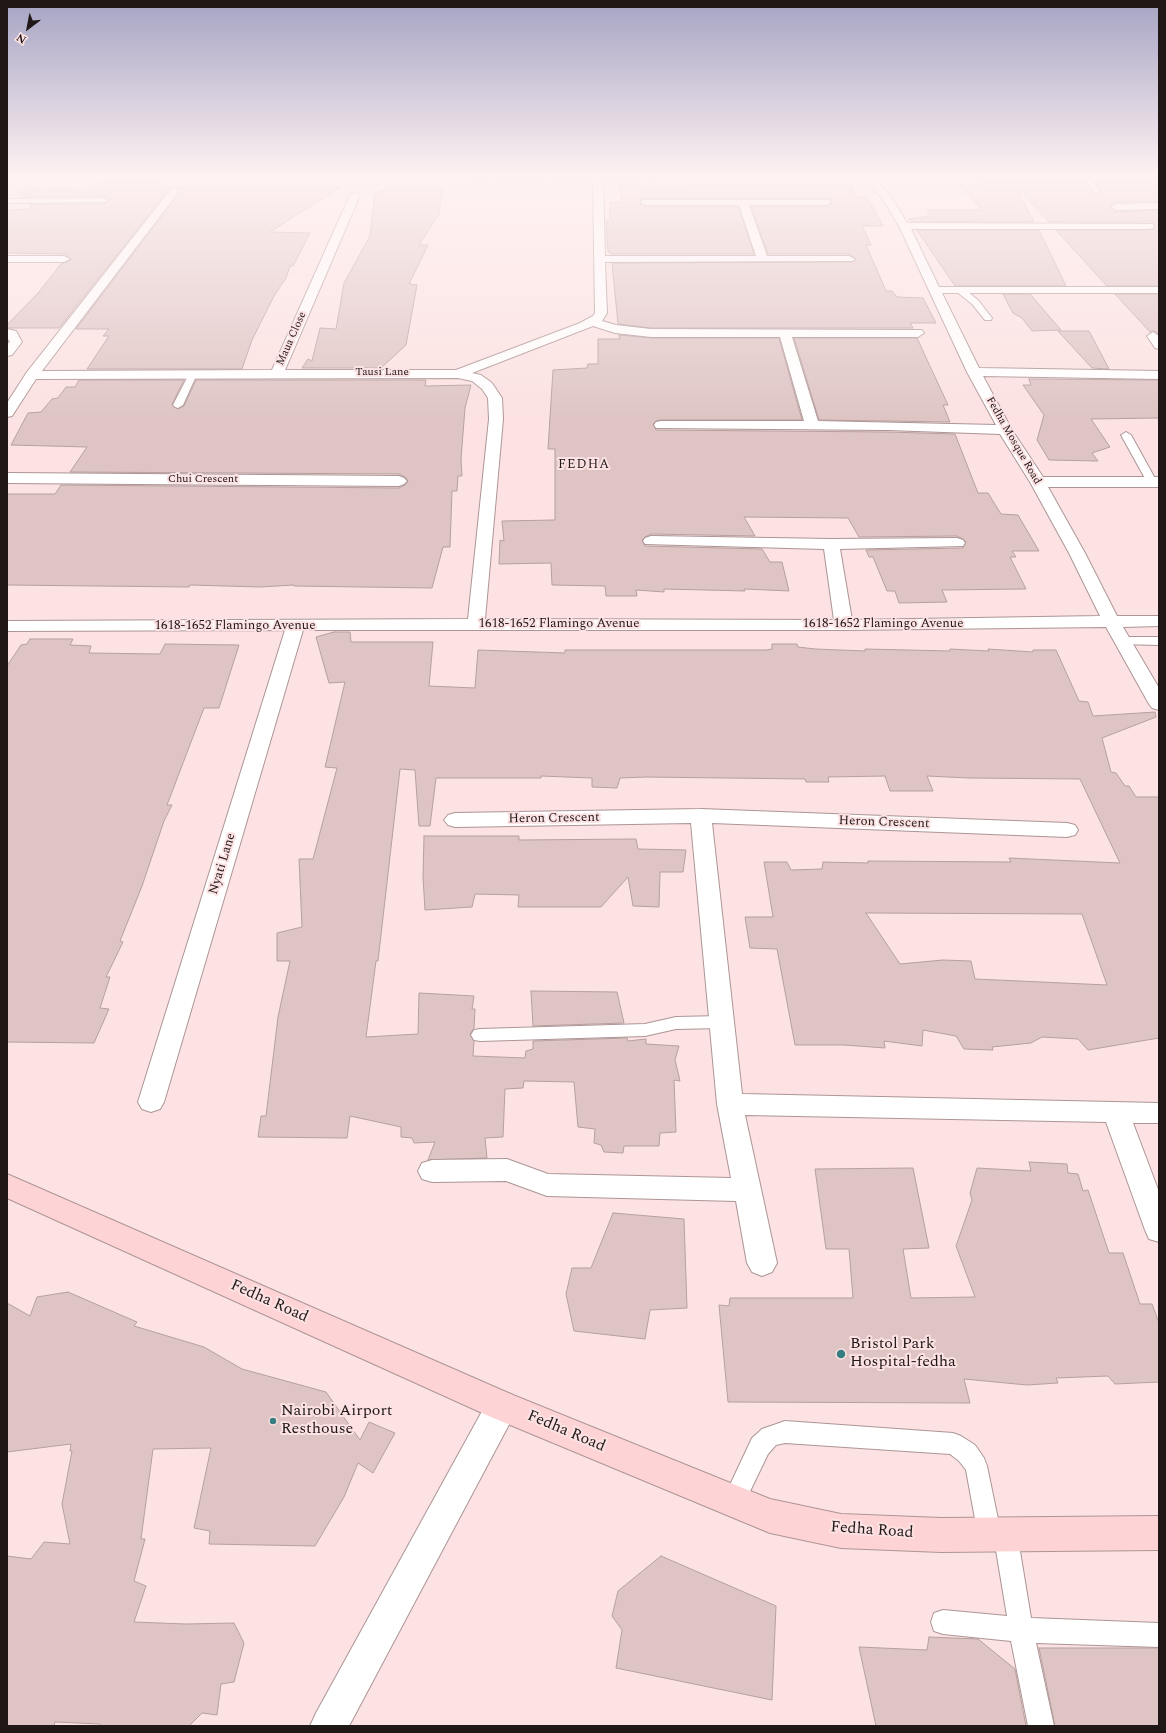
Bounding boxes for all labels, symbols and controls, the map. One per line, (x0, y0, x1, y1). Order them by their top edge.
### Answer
north arrow (8, 8, 48, 48)
text: N (13, 29, 30, 48)
street label: Maua Close (274, 310, 310, 368)
street label: Tausi Lane (355, 366, 409, 380)
street label: Fedha Mosque Road (983, 395, 1043, 487)
district label: FEDHA (558, 457, 610, 473)
street label: Chui Crescent (168, 473, 238, 487)
street label: 1618-1652 Flamingo Avenue (479, 616, 639, 632)
street label: 1618-1652 Flamingo Avenue (803, 616, 963, 632)
street label: 1618-1652 Flamingo Avenue (155, 618, 315, 634)
street label: Heron Crescent (508, 810, 600, 828)
street label: Heron Crescent (838, 814, 930, 832)
street label: Nyati Lane (206, 831, 240, 897)
street label: Fedha Road (227, 1276, 311, 1328)
place label: Bristol Park Hospital-fedha (850, 1335, 956, 1373)
marker: Bristol Park Hospital-fedha (835, 1348, 847, 1360)
place label: Nairobi Airport Resthouse (281, 1402, 393, 1440)
street label: Fedha Road (524, 1407, 608, 1457)
marker: Nairobi Airport Resthouse (268, 1416, 278, 1426)
street label: Fedha Road (830, 1519, 914, 1543)

